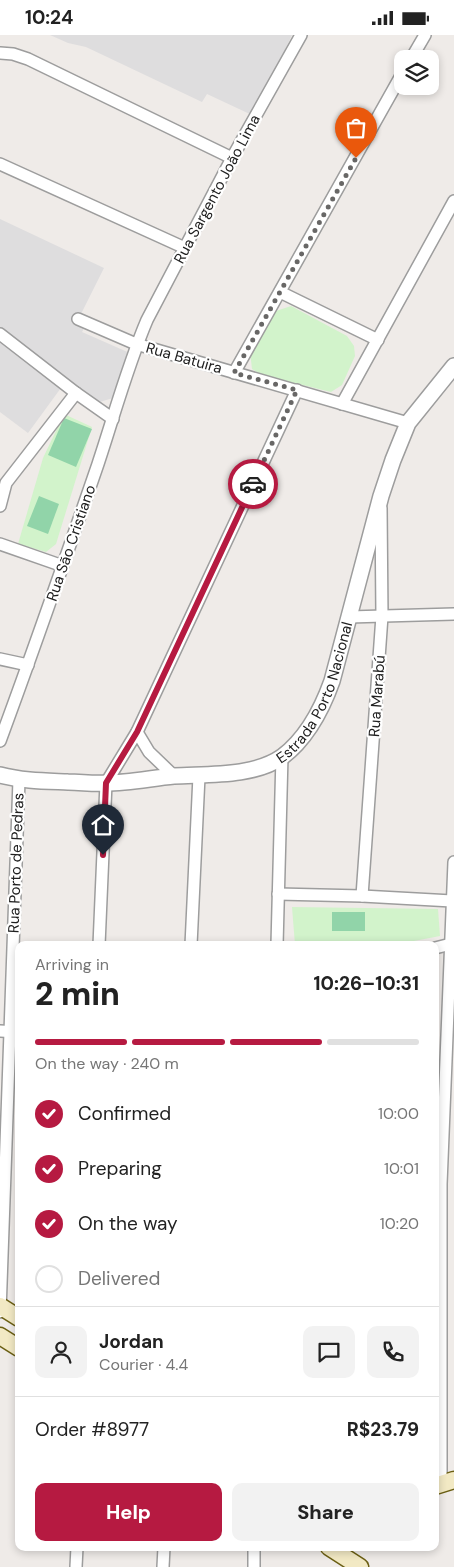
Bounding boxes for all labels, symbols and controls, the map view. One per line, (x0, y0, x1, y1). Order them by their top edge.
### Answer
text: 10:24 (25, 5, 73, 30)
map controls (394, 50, 439, 95)
button: layers (394, 50, 439, 95)
pin (335, 107, 377, 158)
street label: Rua Sargento João Lima (169, 111, 265, 267)
icon: bag (342, 114, 370, 142)
street label: Rua Batuira (144, 338, 224, 378)
courier (228, 459, 278, 509)
icon: car (239, 470, 267, 498)
street label: Rua São Cristiano (42, 482, 100, 604)
street label: Estrada Porto Nacional (272, 620, 357, 768)
street label: Rua Marabú (364, 654, 390, 738)
street label: Rua Porto de Pedras (4, 793, 28, 933)
pin (82, 804, 124, 855)
icon: home (89, 811, 117, 839)
text: Arriving in (35, 954, 109, 975)
text: 10:26–10:31 (314, 971, 419, 996)
text: 2 min (35, 973, 120, 1015)
text: On the way · 240 m (35, 1053, 179, 1074)
icon: check (35, 1100, 63, 1128)
text: Confirmed (78, 1101, 171, 1126)
text: 10:00 (378, 1103, 419, 1124)
icon: check (35, 1155, 63, 1183)
text: Preparing (78, 1156, 162, 1181)
text: 10:01 (384, 1158, 419, 1179)
icon: check (35, 1210, 63, 1238)
text: On the way (78, 1211, 178, 1236)
text: 10:20 (380, 1213, 419, 1234)
text: Delivered (78, 1266, 160, 1291)
button: person (35, 1326, 87, 1378)
button: chat (303, 1326, 355, 1378)
button: phone (367, 1326, 419, 1378)
text: Jordan (99, 1329, 164, 1354)
text: Courier · 4.4 (99, 1354, 188, 1375)
text: Order #8977 (35, 1417, 149, 1442)
text: R$23.79 (347, 1417, 419, 1442)
button: Help (35, 1483, 222, 1541)
button: Share (232, 1483, 419, 1541)

